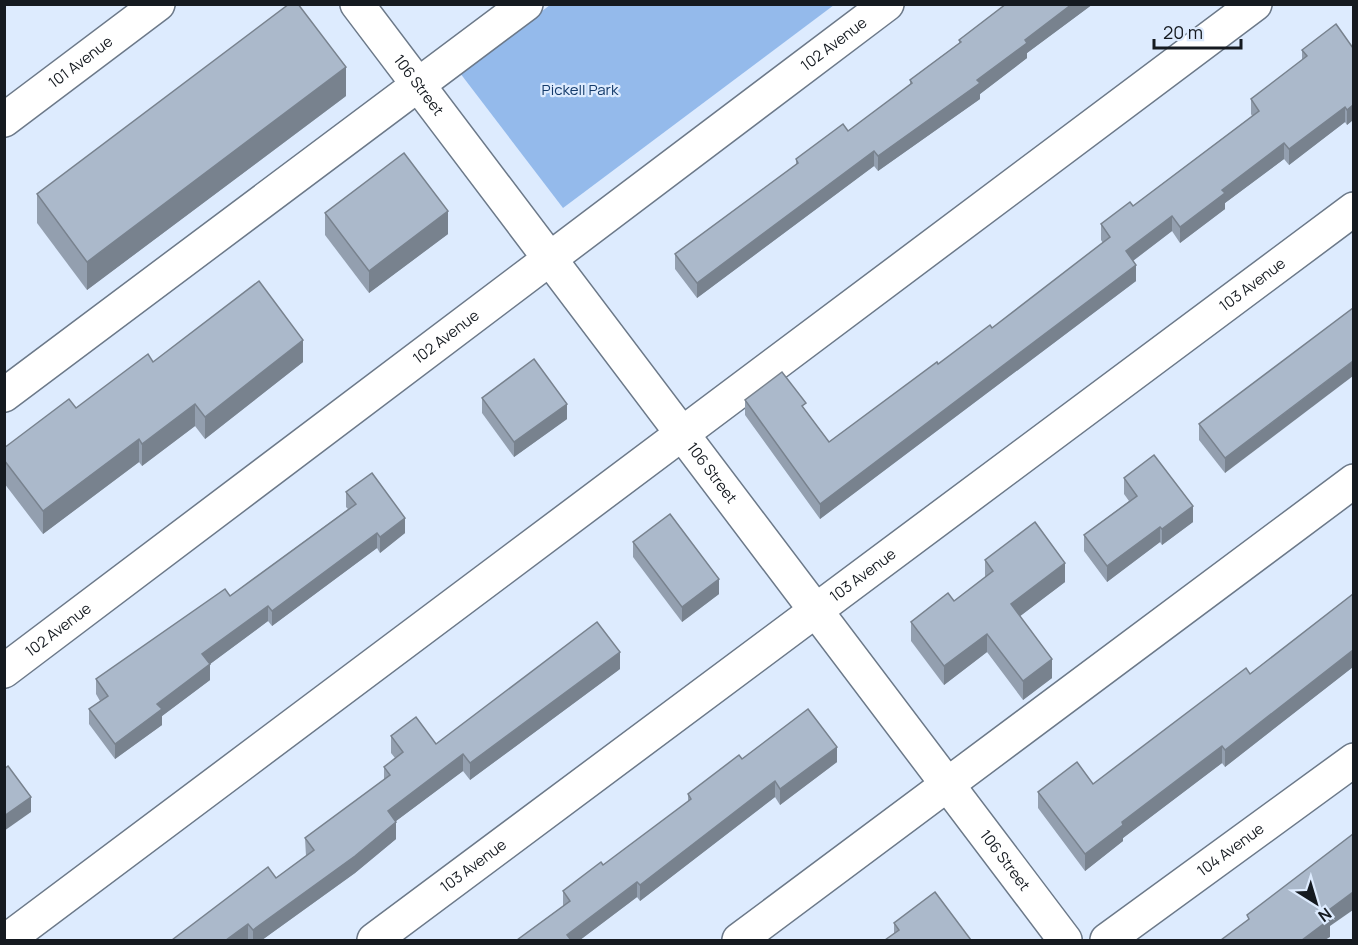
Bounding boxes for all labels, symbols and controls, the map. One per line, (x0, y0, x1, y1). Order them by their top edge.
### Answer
street label: 102 Avenue (796, 12, 871, 76)
scale bar (1154, 12, 1241, 50)
text: 20 m (1163, 20, 1203, 44)
street label: 101 Avenue (44, 31, 117, 93)
street label: 106 Street (389, 50, 449, 120)
park label: Pickell Park (542, 79, 619, 100)
street label: 103 Avenue (1215, 253, 1290, 316)
street label: 102 Avenue (408, 305, 483, 369)
street label: 106 Street (682, 438, 742, 507)
street label: 103 Avenue (825, 543, 900, 607)
street label: 102 Avenue (21, 598, 96, 661)
street label: 104 Avenue (1193, 818, 1268, 881)
street label: 106 Street (975, 825, 1035, 895)
street label: 103 Avenue (436, 834, 511, 897)
north arrow (1286, 873, 1346, 933)
text: N (1314, 903, 1336, 927)

